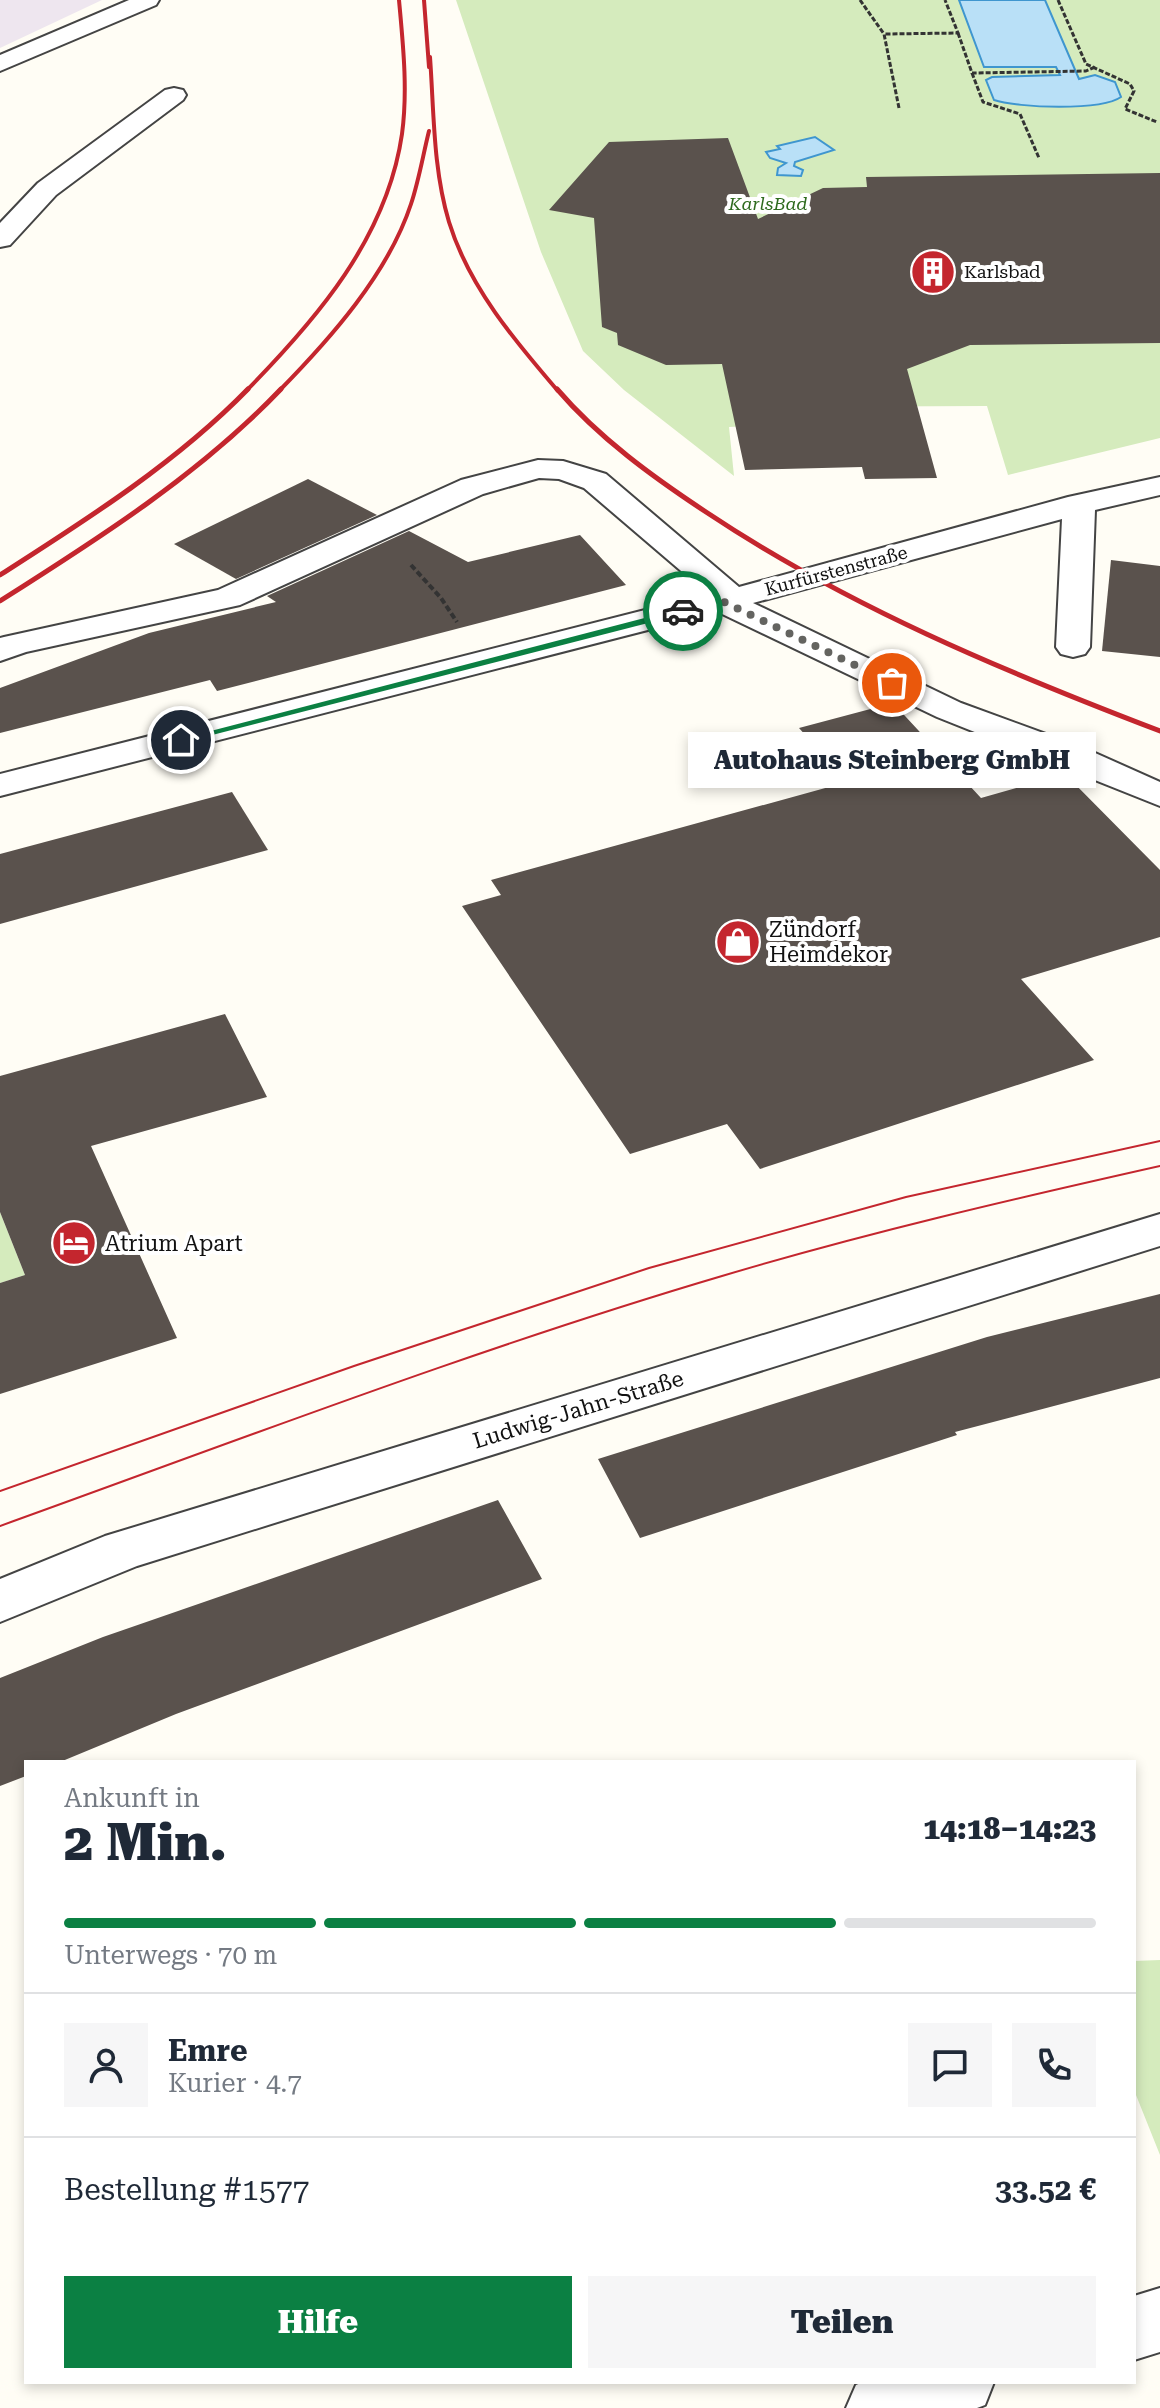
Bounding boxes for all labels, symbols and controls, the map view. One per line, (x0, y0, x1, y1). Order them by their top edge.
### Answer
park label: KarlsBad (728, 193, 807, 214)
building icon: Karlsbad (909, 248, 957, 296)
place label: Karlsbad (964, 261, 1041, 282)
street label: Kurfürstenstraße (762, 541, 910, 600)
courier (643, 571, 723, 651)
icon: car (661, 589, 705, 633)
pin (858, 649, 926, 717)
icon: bag (870, 661, 914, 705)
pin (147, 706, 215, 774)
icon: home (159, 718, 203, 762)
callout: Autohaus Steinberg GmbH (688, 731, 1096, 787)
text: Autohaus Steinberg GmbH (714, 745, 1070, 775)
place label: Zündorf Heimdekor (769, 917, 888, 967)
shop icon: Zündorf Heimdekor (714, 918, 762, 966)
hotel icon: Atrium Apart (50, 1219, 98, 1267)
place label: Atrium Apart (105, 1231, 243, 1256)
street label: Ludwig-Jahn-Straße (470, 1366, 686, 1453)
text: Ankunft in (64, 1783, 200, 1813)
text: 14:18–14:23 (923, 1811, 1096, 1846)
text: 2 Min. (64, 1812, 227, 1873)
text: Unterwegs · 70 m (64, 1940, 277, 1970)
button: person (64, 2023, 148, 2107)
button: chat (908, 2023, 992, 2107)
button: phone (1012, 2023, 1096, 2107)
text: Emre (168, 2033, 248, 2068)
text: Kurier · 4.7 (168, 2068, 302, 2098)
text: Bestellung #1577 (64, 2172, 309, 2207)
text: 33.52 € (995, 2172, 1096, 2207)
button: Hilfe (64, 2276, 572, 2368)
button: Teilen (588, 2276, 1096, 2368)

